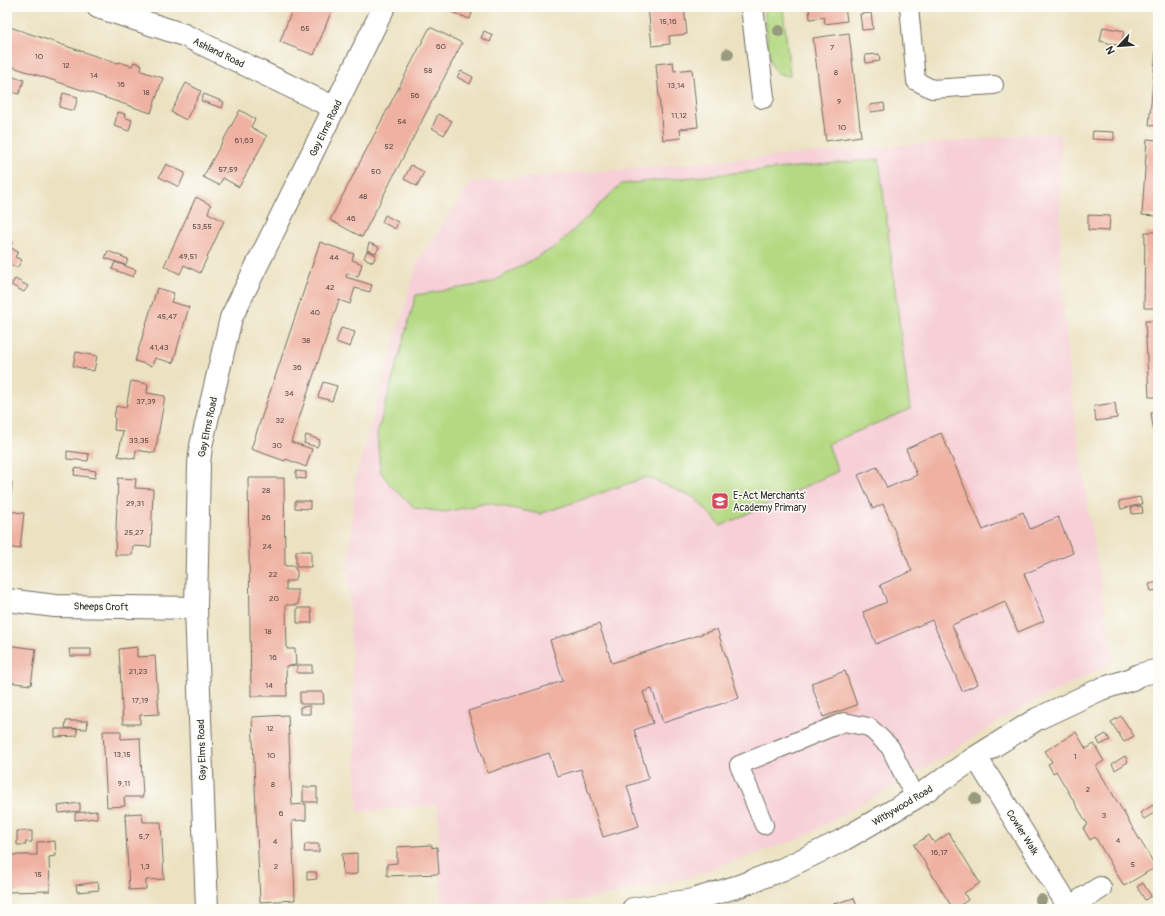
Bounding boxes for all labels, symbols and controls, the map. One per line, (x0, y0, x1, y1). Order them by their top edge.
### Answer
house number: 15,16 (659, 17, 677, 26)
house number: 65 (301, 24, 310, 33)
north arrow (1099, 26, 1139, 66)
street label: Ashland Road (191, 35, 246, 71)
house number: 60 (436, 42, 447, 51)
house number: 7 (830, 43, 835, 52)
text: N (1103, 43, 1118, 56)
house number: 10 (35, 52, 44, 61)
house number: 12 (62, 61, 70, 70)
house number: 58 (424, 66, 432, 75)
house number: 8 (834, 68, 838, 77)
house number: 14 (90, 71, 98, 80)
house number: 16 (117, 80, 125, 89)
house number: 13,14 (667, 81, 685, 90)
house number: 18 (142, 88, 150, 97)
house number: 56 (411, 91, 420, 100)
house number: 9 (837, 97, 841, 106)
street label: Gay Elms Road (307, 98, 345, 159)
house number: 11,12 (671, 111, 687, 120)
house number: 54 (398, 117, 407, 126)
house number: 10 (838, 123, 847, 132)
house number: 61,63 (235, 136, 254, 145)
house number: 52 (385, 142, 394, 151)
house number: 57,59 (218, 165, 238, 174)
house number: 50 (371, 167, 381, 176)
house number: 48 (359, 192, 367, 201)
house number: 46 (346, 214, 356, 223)
house number: 53,55 (192, 222, 212, 231)
house number: 49,51 (179, 252, 197, 261)
house number: 44 (329, 253, 339, 262)
house number: 42 (325, 283, 335, 292)
house number: 40 (310, 308, 321, 317)
house number: 45,47 (157, 312, 178, 321)
house number: 38 (302, 336, 310, 345)
house number: 41,43 (150, 343, 169, 352)
house number: 36 (292, 363, 302, 372)
house number: 34 (284, 389, 294, 398)
street label: Gay Elms Road (196, 396, 220, 458)
house number: 37,39 (136, 397, 156, 406)
house number: 32 (276, 416, 285, 425)
house number: 33,35 (129, 436, 149, 445)
house number: 30 (272, 441, 282, 450)
house number: 28 (262, 486, 270, 495)
place label: E-Act Merchants' Academy Primary (733, 490, 807, 514)
school or university icon: E-Act Merchants' Academy Primary (710, 491, 730, 511)
house number: 29,31 (126, 499, 144, 508)
house number: 26 (261, 513, 271, 522)
house number: 25,27 (124, 528, 145, 537)
house number: 24 (262, 542, 272, 551)
house number: 22 (269, 570, 278, 579)
house number: 20 (269, 594, 280, 603)
street label: Sheeps Croft (74, 601, 129, 613)
house number: 18 (264, 627, 272, 636)
house number: 16 (269, 653, 277, 662)
house number: 21,23 (129, 667, 148, 676)
house number: 14 (265, 681, 273, 690)
house number: 17,19 (132, 696, 148, 705)
street label: Gay Elms Road (195, 719, 209, 781)
house number: 12 (266, 724, 274, 733)
house number: 13,15 (113, 750, 131, 759)
house number: 10 (267, 751, 276, 760)
house number: 1 (1073, 752, 1077, 761)
house number: 9,11 (118, 779, 130, 788)
house number: 8 (271, 780, 275, 789)
street label: Withywood Road (870, 783, 935, 829)
house number: 2 (1086, 785, 1091, 794)
street label: Cowler Walk (1004, 808, 1041, 858)
house number: 6 (279, 809, 284, 818)
house number: 3 (1102, 811, 1107, 820)
house number: 5,7 (139, 832, 150, 841)
house number: 4 (1116, 836, 1121, 845)
house number: 4 (273, 837, 278, 846)
house number: 16,17 (930, 848, 948, 857)
house number: 5 (1131, 860, 1135, 869)
house number: 1,3 (140, 862, 150, 871)
house number: 2 (274, 862, 279, 871)
house number: 15 (34, 870, 42, 879)

